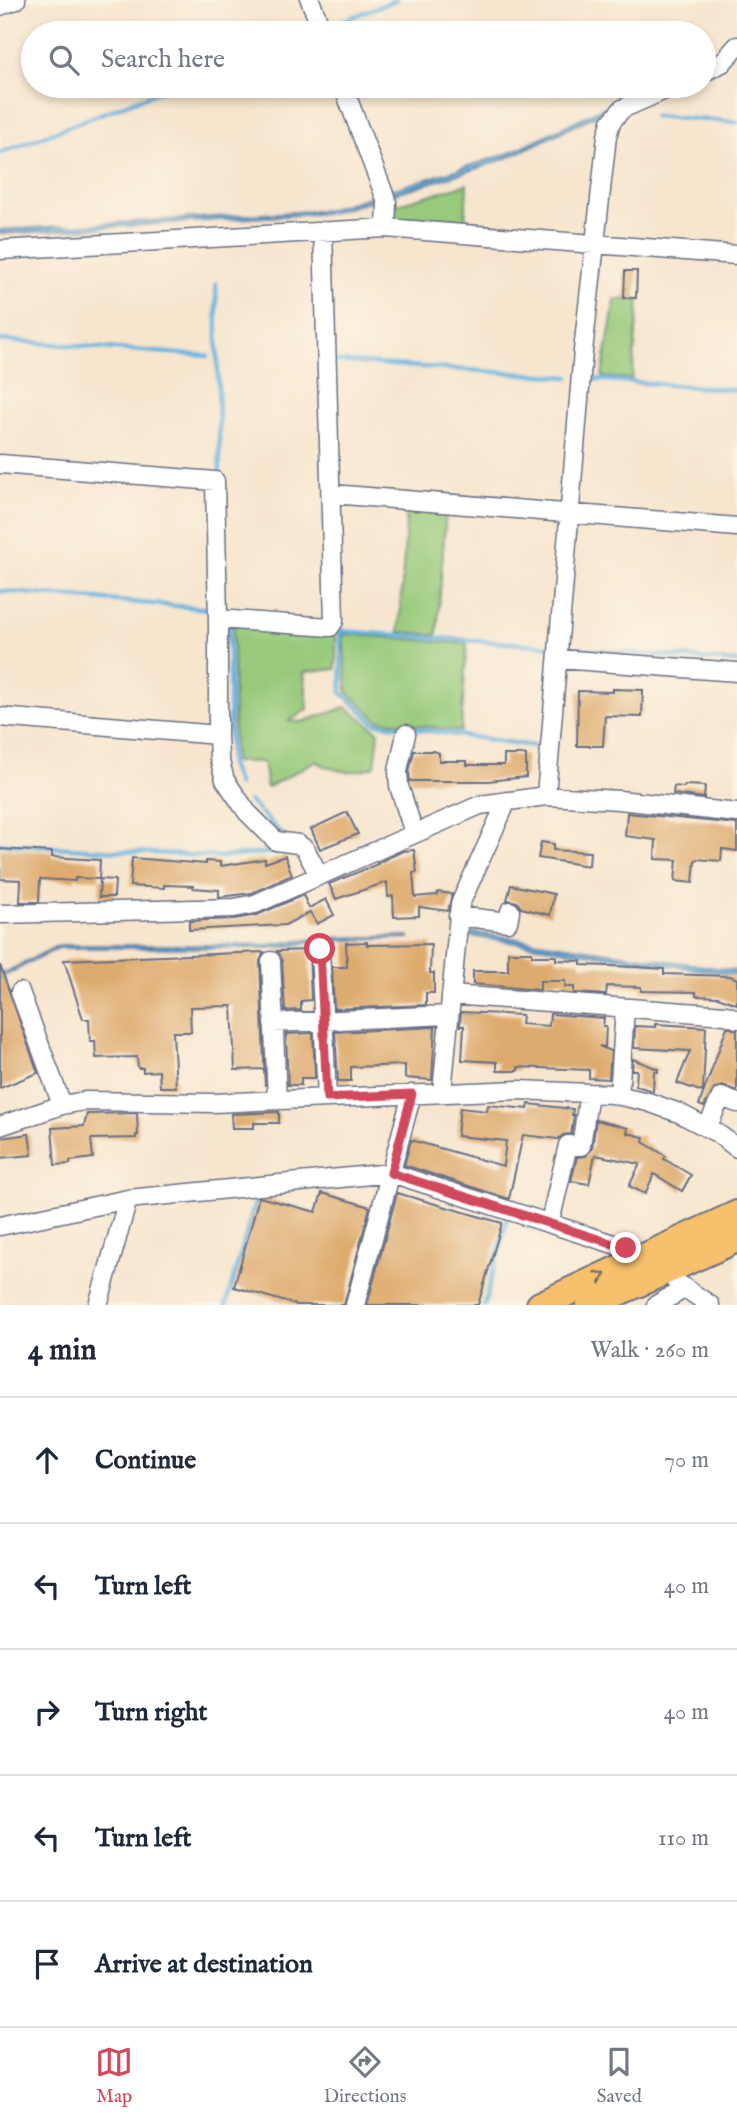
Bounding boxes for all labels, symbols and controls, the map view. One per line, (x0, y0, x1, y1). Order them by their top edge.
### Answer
search box (21, 21, 716, 98)
icon: search (45, 41, 83, 79)
text: Search here (101, 43, 225, 76)
route start (304, 933, 335, 964)
route end (610, 1232, 641, 1263)
one-way arrow (594, 1270, 607, 1284)
text: 4 min (28, 1332, 96, 1370)
text: Walk · 260 m (590, 1336, 709, 1365)
icon: ahead (28, 1441, 66, 1479)
text: Continue (95, 1444, 196, 1477)
text: 70 m (664, 1446, 709, 1475)
icon: left (28, 1567, 66, 1605)
text: Turn left (95, 1570, 192, 1603)
text: 40 m (664, 1572, 709, 1601)
icon: right (28, 1693, 66, 1731)
text: Turn right (95, 1696, 208, 1729)
text: 40 m (664, 1698, 709, 1727)
icon: left (28, 1819, 66, 1857)
text: Turn left (95, 1822, 192, 1855)
text: 110 m (658, 1824, 709, 1853)
icon: arrive (28, 1945, 66, 1983)
text: Arrive at destination (95, 1948, 313, 1981)
tab: Map (95, 2043, 133, 2109)
tab: Directions (324, 2043, 406, 2109)
tab: Saved (597, 2043, 642, 2109)

